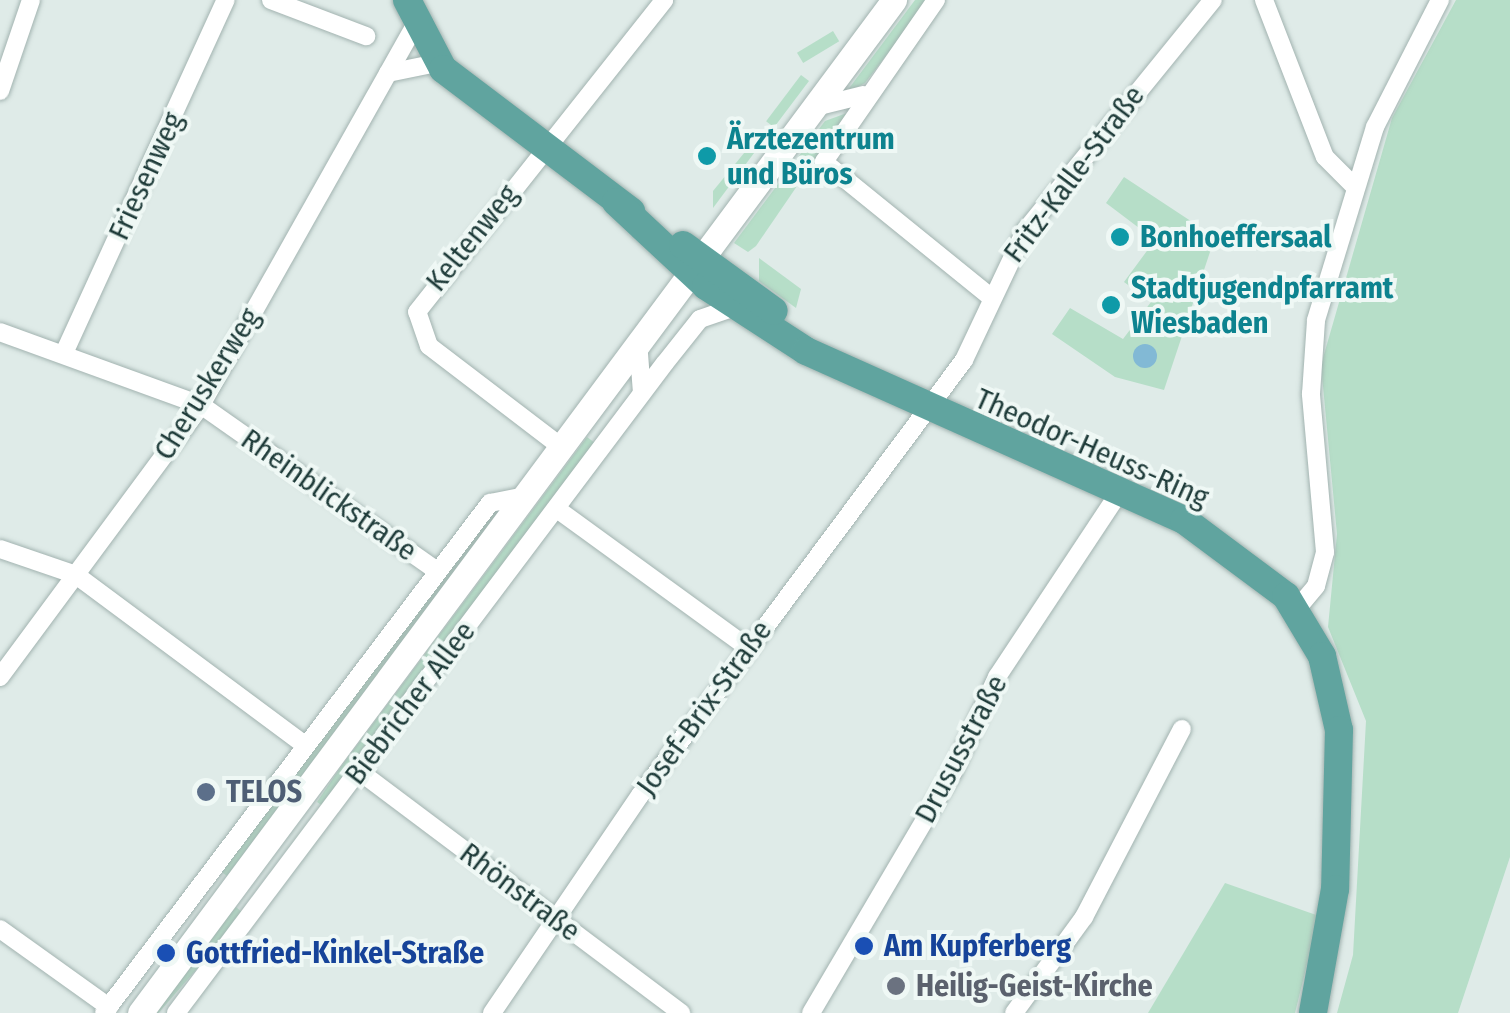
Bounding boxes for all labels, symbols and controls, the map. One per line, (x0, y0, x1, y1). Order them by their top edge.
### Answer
street label: Fritz-Kalle-Straße (996, 78, 1152, 270)
street label: Friesenweg (101, 106, 191, 246)
place label: Ärztezentrum und Büros (727, 121, 895, 192)
marker: Ärztezentrum und Büros (696, 145, 718, 167)
street label: Keltenweg (418, 177, 526, 299)
place label: Bonhoeffersaal (1140, 219, 1331, 255)
marker: Bonhoeffersaal (1109, 226, 1131, 248)
place label: Stadtjugendpfarramt Wiesbaden (1131, 270, 1393, 340)
marker: Stadtjugendpfarramt Wiesbaden (1100, 294, 1122, 316)
street label: Cheruskerweg (146, 301, 268, 467)
street label: Theodor-Heuss-Ring (970, 380, 1214, 516)
street label: Rheinblickstraße (234, 421, 424, 569)
street label: Biebricher Allee (337, 614, 483, 792)
street label: Josef-Brix-Straße (628, 614, 780, 802)
street label: Drususstraße (907, 669, 1015, 829)
place label: TELOS (226, 774, 302, 810)
marker: TELOS (195, 781, 217, 803)
street label: Rhönstraße (453, 835, 587, 949)
place label: Am Kupferberg (884, 928, 1071, 964)
place label: Gottfried-Kinkel-Straße (186, 935, 484, 971)
marker: Am Kupferberg (853, 935, 875, 957)
marker: Gottfried-Kinkel-Straße (155, 942, 177, 964)
place label: Heilig-Geist-Kirche (916, 968, 1153, 1004)
marker: Heilig-Geist-Kirche (885, 975, 907, 997)

